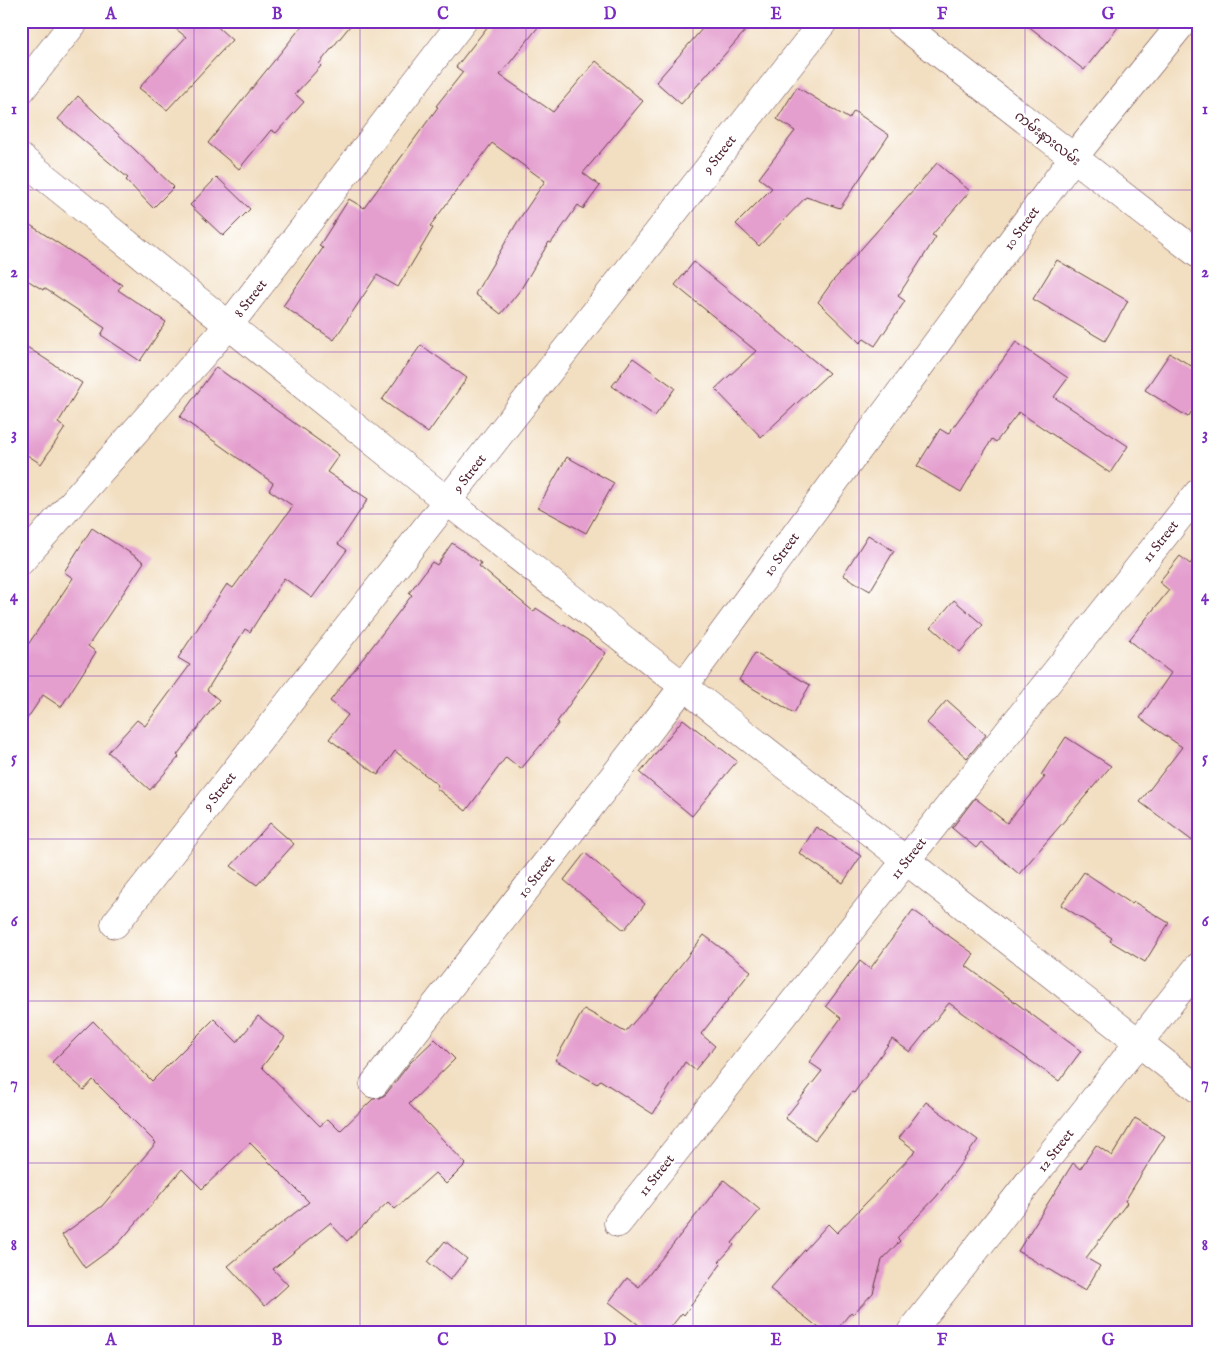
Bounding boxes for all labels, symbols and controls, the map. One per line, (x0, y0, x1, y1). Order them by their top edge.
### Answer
text: A (105, 5, 118, 25)
text: B (272, 5, 283, 25)
text: C (437, 5, 449, 25)
text: D (604, 5, 617, 25)
text: E (770, 5, 782, 25)
text: F (937, 5, 948, 25)
text: G (1102, 5, 1115, 25)
text: 1 (11, 100, 17, 120)
text: 1 (1202, 100, 1208, 120)
street label: ကမ်းနားလမ်း (1009, 106, 1085, 172)
street label: 9 Street (699, 132, 741, 178)
street label: 10 Street (1000, 203, 1044, 254)
text: 2 (10, 263, 18, 283)
text: 2 (1201, 263, 1209, 283)
street label: 8 Street (230, 276, 271, 321)
text: 3 (11, 425, 17, 445)
text: 3 (1202, 425, 1208, 445)
street label: 9 Street (449, 451, 491, 497)
street label: 11 Street (1139, 517, 1183, 566)
street label: 10 Street (760, 529, 804, 580)
text: 4 (10, 587, 19, 607)
text: 4 (1201, 587, 1210, 607)
text: 5 (11, 749, 17, 769)
text: 5 (1202, 749, 1208, 769)
street label: 9 Street (199, 769, 241, 815)
street label: 11 Street (887, 834, 931, 883)
street label: 10 Street (514, 851, 559, 902)
text: 6 (11, 912, 19, 932)
text: 6 (1202, 912, 1210, 932)
text: 7 (10, 1074, 18, 1094)
text: 7 (1201, 1074, 1209, 1094)
street label: 12 Street (1033, 1125, 1078, 1176)
street label: 11 Street (635, 1151, 679, 1200)
text: 8 (11, 1236, 17, 1256)
text: 8 (1202, 1236, 1208, 1256)
text: A (105, 1331, 118, 1351)
text: B (272, 1331, 283, 1351)
text: C (437, 1331, 449, 1351)
text: D (604, 1331, 617, 1351)
text: E (770, 1331, 782, 1351)
text: F (937, 1331, 948, 1351)
text: G (1102, 1331, 1115, 1351)

